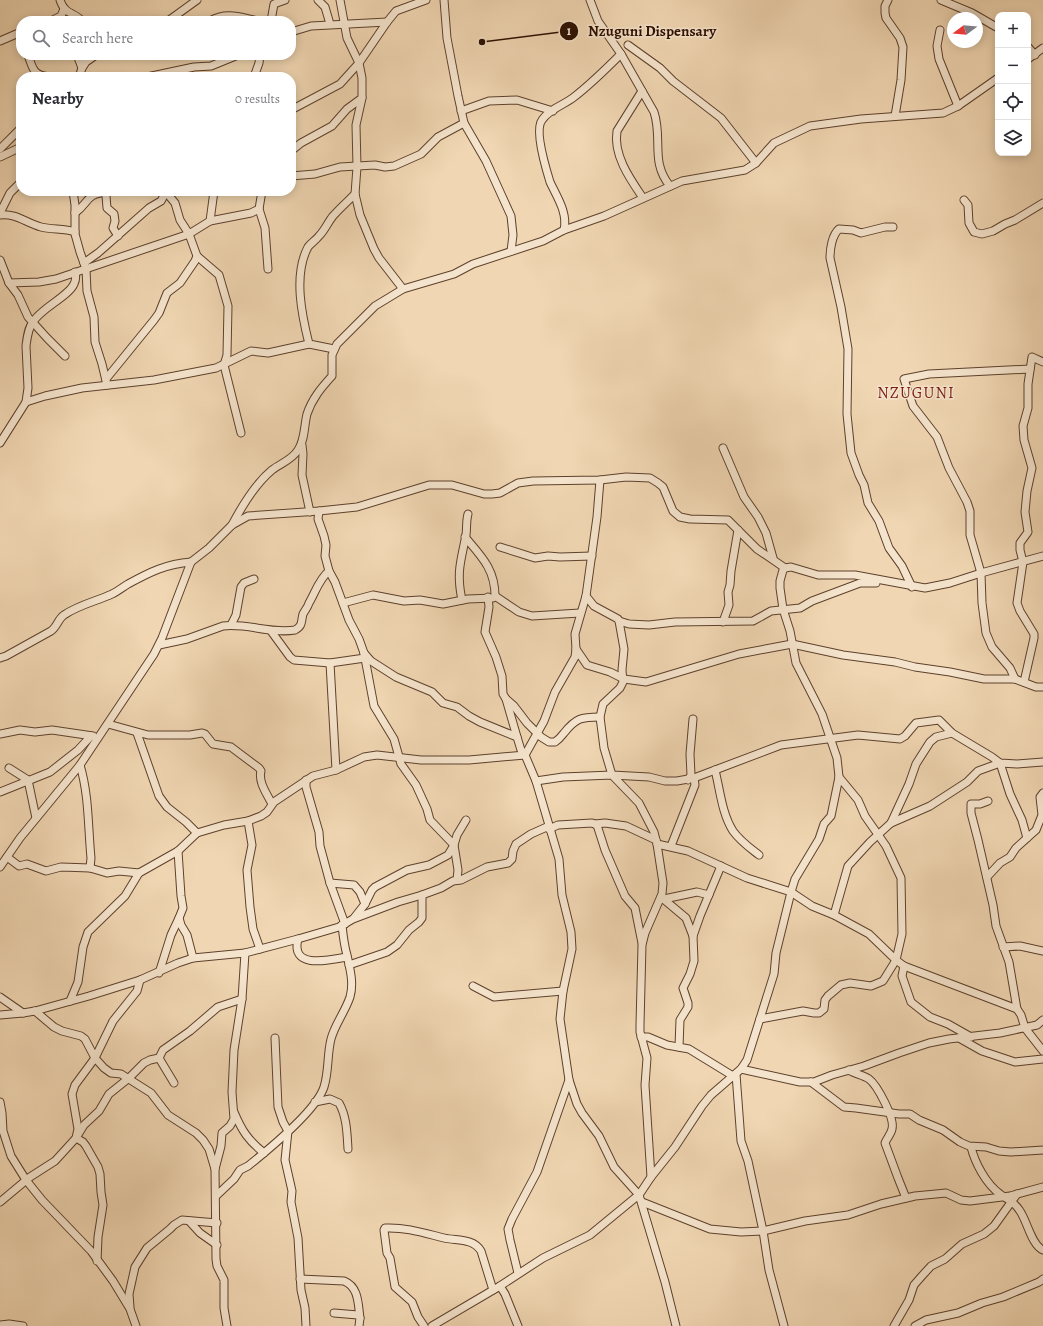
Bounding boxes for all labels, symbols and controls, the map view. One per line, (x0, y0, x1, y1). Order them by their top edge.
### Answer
north arrow (947, 12, 983, 48)
map controls (995, 12, 1031, 156)
button: + (995, 12, 1031, 48)
search box (16, 16, 296, 60)
callout: Nzuguni Dispensary (559, 17, 724, 44)
text: Nzuguni Dispensary (588, 21, 717, 41)
text: 1 (567, 23, 572, 39)
icon: search (30, 27, 52, 49)
text: Search here (62, 28, 133, 48)
button: − (995, 48, 1031, 84)
button: locate (995, 84, 1031, 120)
text: Nearby (32, 87, 83, 110)
text: 0 results (235, 90, 280, 107)
button: layers (995, 120, 1031, 156)
district label: NZUGUNI (877, 382, 955, 404)

